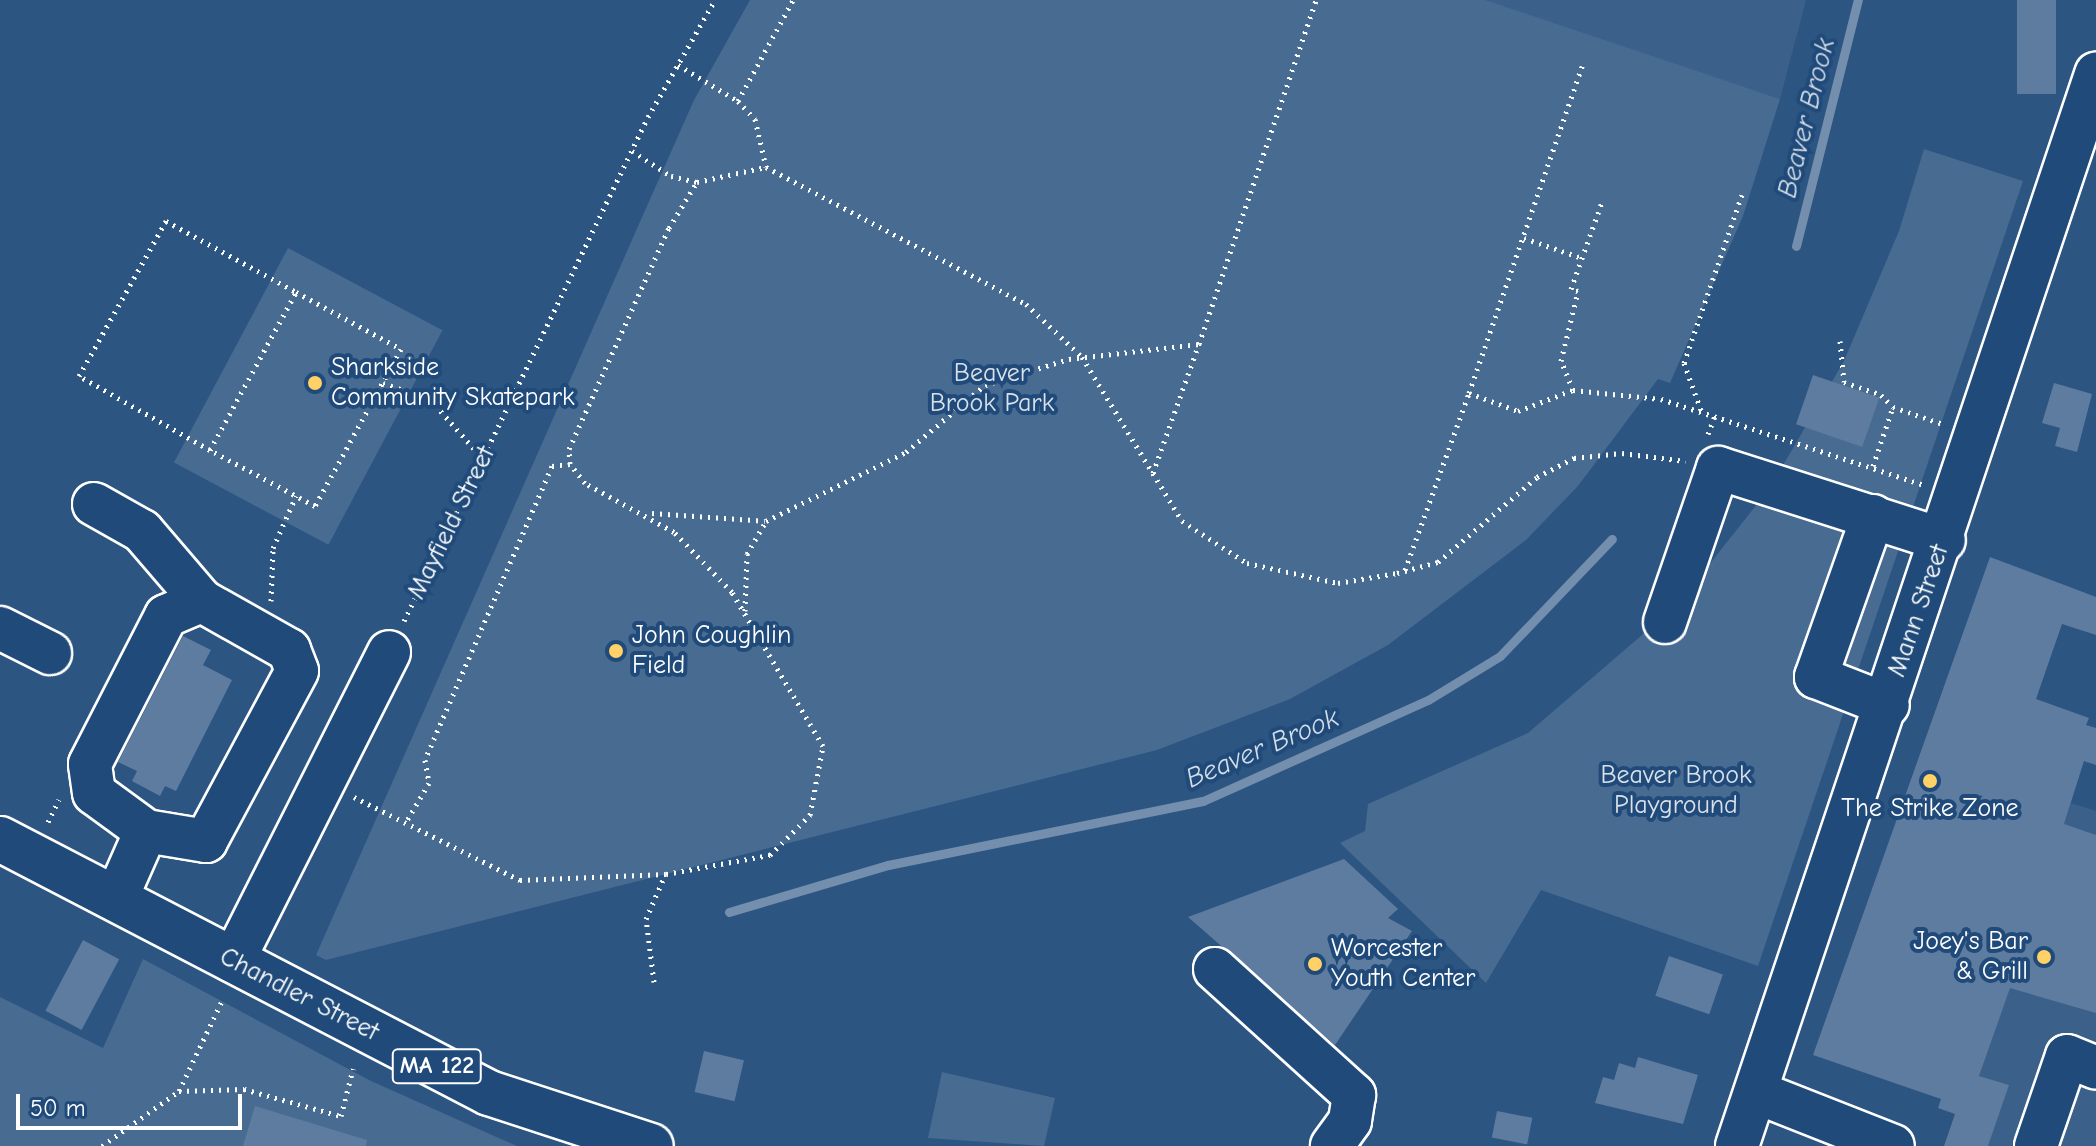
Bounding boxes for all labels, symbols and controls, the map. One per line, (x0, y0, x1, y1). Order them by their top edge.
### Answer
water label: Beaver Brook (1770, 35, 1842, 201)
place label: Sharkside Community Skatepark (331, 352, 575, 414)
park label: Beaver Brook Park (930, 358, 1054, 420)
marker: Sharkside Community Skatepark (306, 374, 324, 392)
street label: Mayfield Street (402, 441, 502, 605)
street label: Mann Street (1882, 541, 1956, 681)
place label: John Coughlin Field (632, 620, 791, 682)
marker: John Coughlin Field (607, 642, 625, 660)
water label: Beaver Brook (1180, 701, 1344, 795)
park label: Beaver Brook Playground (1600, 760, 1752, 822)
marker: The Strike Zone (1921, 772, 1939, 790)
place label: The Strike Zone (1841, 793, 2019, 825)
place label: Joey's Bar & Grill (1913, 926, 2028, 988)
place label: Worcester Youth Center (1331, 933, 1475, 994)
street label: Chandler Street (214, 942, 384, 1048)
marker: Joey's Bar & Grill (2035, 948, 2053, 966)
marker: Worcester Youth Center (1306, 955, 1324, 973)
road number: MA 122 (391, 1046, 483, 1086)
scale bar (20, 1078, 246, 1128)
text: 50 m (30, 1094, 86, 1122)

